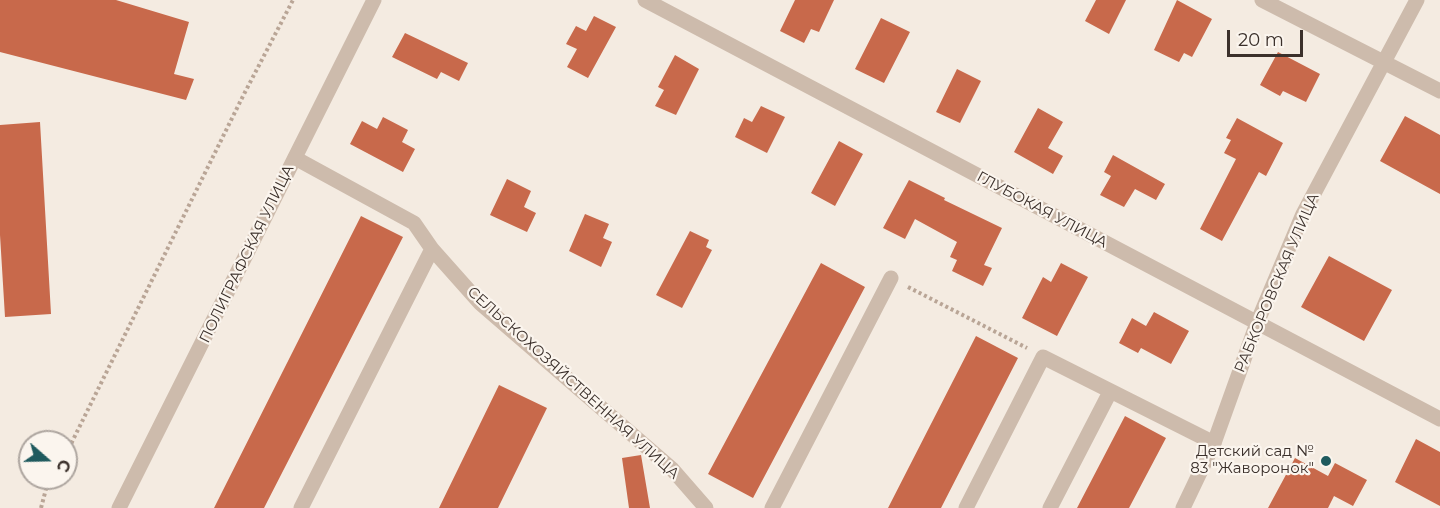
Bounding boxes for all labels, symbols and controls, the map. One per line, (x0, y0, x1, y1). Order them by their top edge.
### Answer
scale bar (1230, 18, 1306, 56)
text: 20 m (1238, 29, 1284, 51)
street label: ПОЛИГРАФСКАЯ УЛИЦА (196, 162, 298, 346)
street label: ГЛУБОКАЯ УЛИЦА (974, 168, 1110, 252)
street label: РАБКОРОВСКАЯ УЛИЦА (1231, 190, 1323, 376)
street label: СЕЛЬСКОХОЗЯЙСТВЕННАЯ УЛИЦА (463, 283, 683, 483)
north arrow (18, 430, 78, 490)
place label: Детский сад № 83 "Жаворонок" (1190, 443, 1314, 478)
marker: Детский сад № 83 "Жаворонок" (1319, 454, 1333, 468)
text: С (53, 457, 74, 474)

